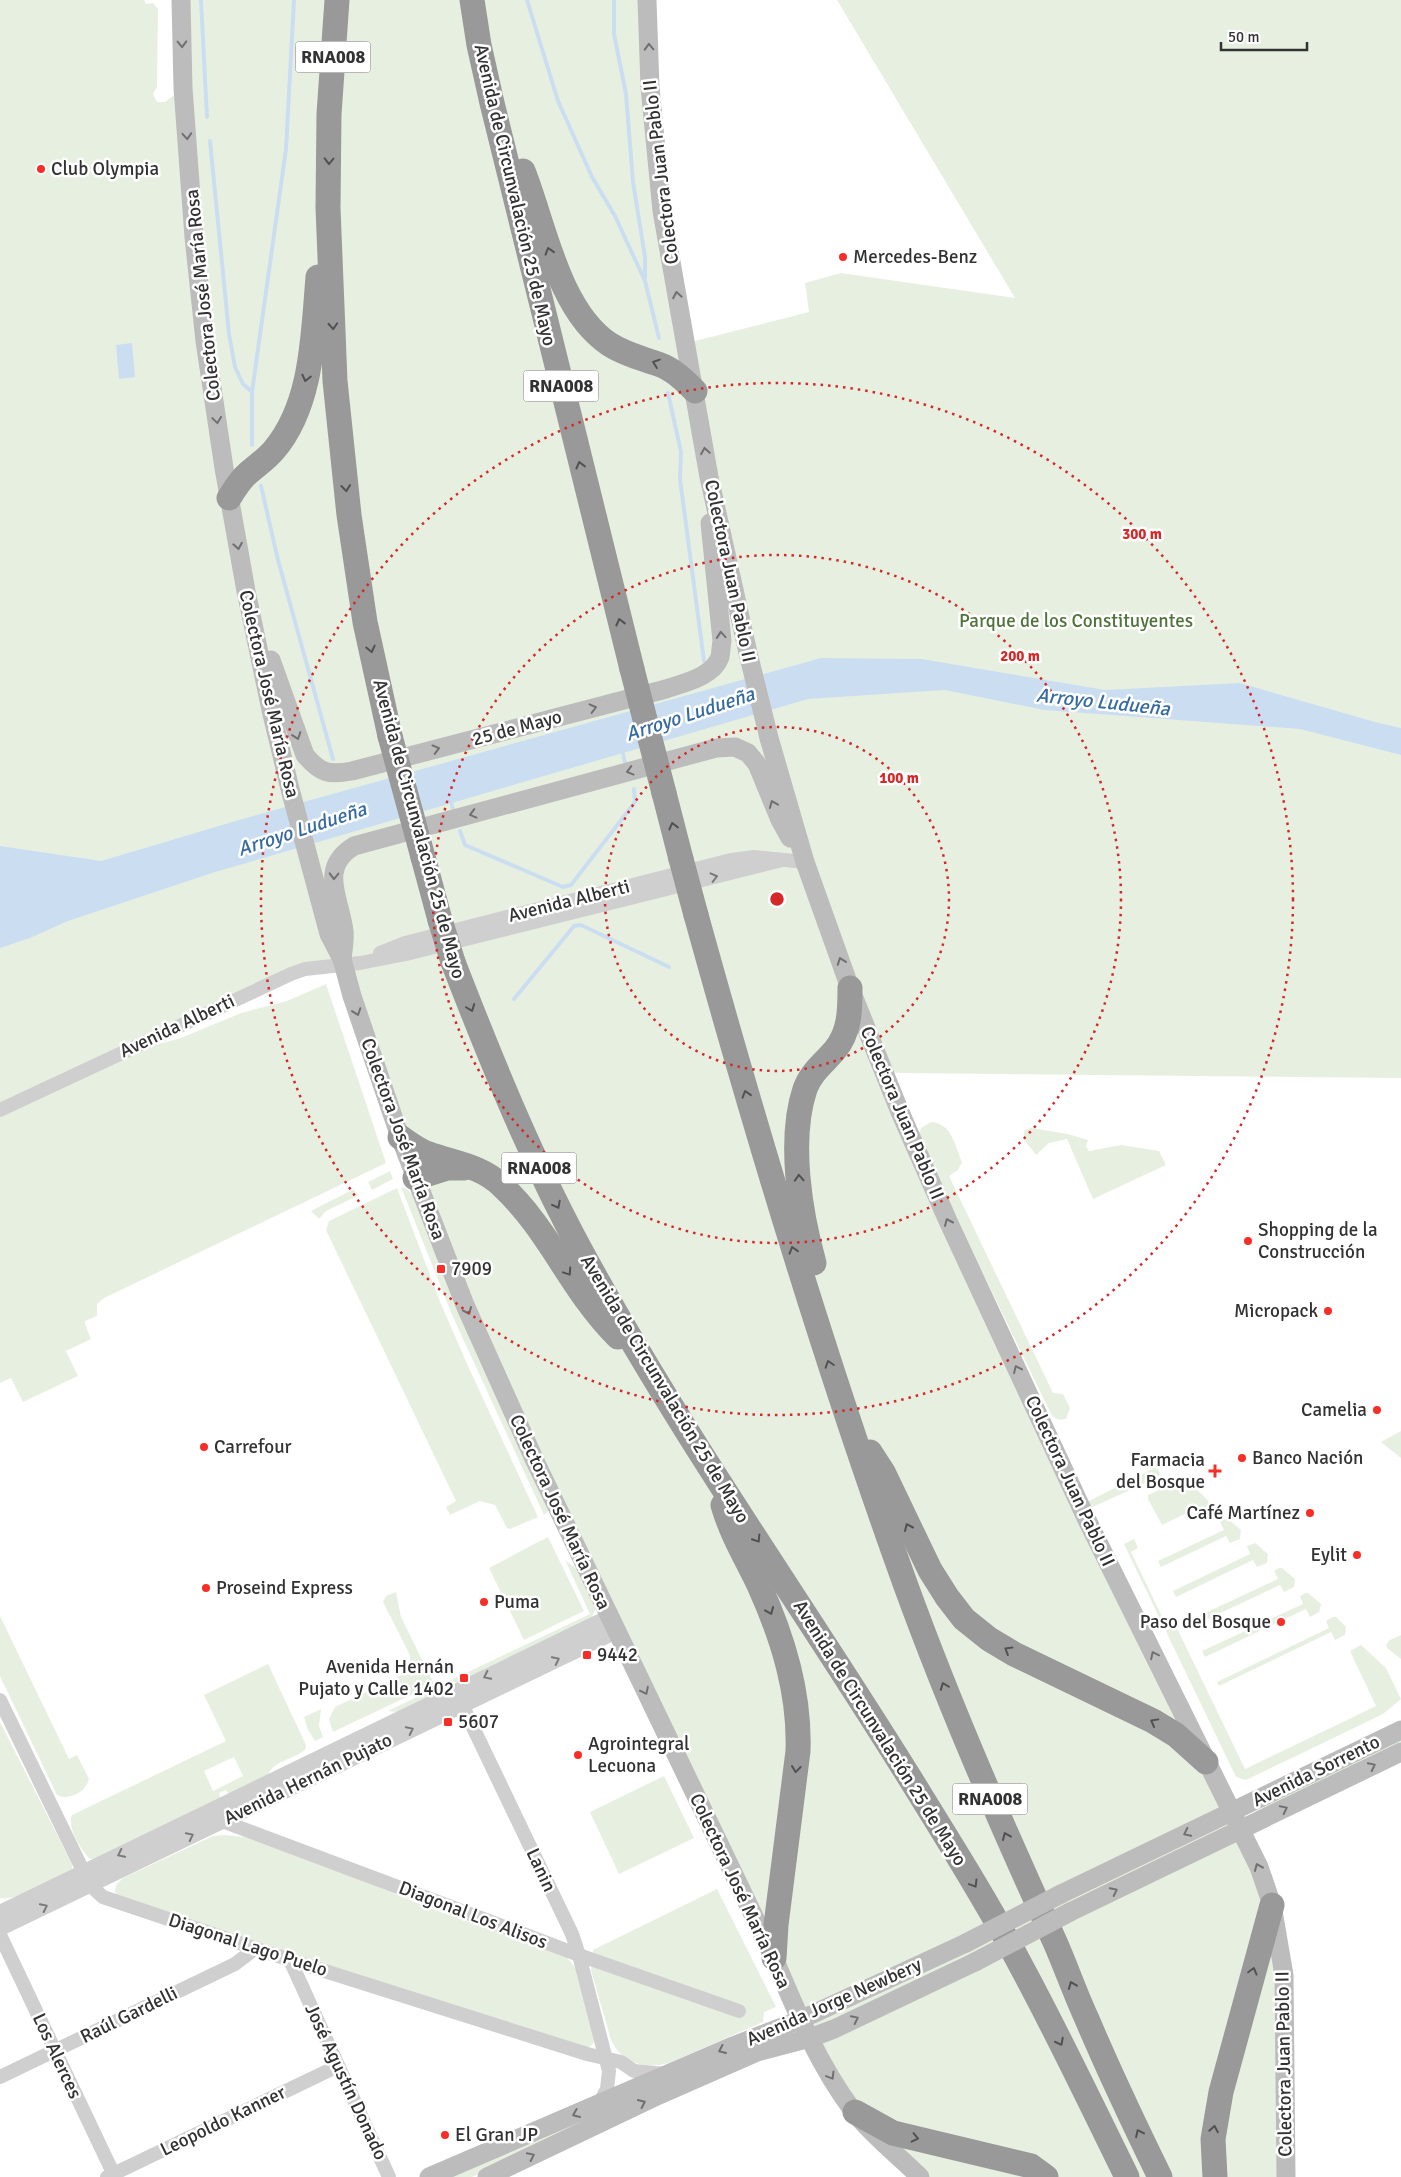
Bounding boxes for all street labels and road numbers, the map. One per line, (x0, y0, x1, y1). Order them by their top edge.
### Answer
road number: RNA008 (296, 42, 370, 72)
street label: Avenida de Circunvalación 25 de Mayo (469, 42, 561, 348)
street label: Colectora Juan Pablo II (638, 78, 684, 266)
street label: Colectora José María Rosa (180, 188, 226, 402)
road number: RNA008 (524, 371, 598, 402)
street label: Colectora Juan Pablo II (699, 478, 761, 664)
street label: Colectora José María Rosa (233, 588, 305, 800)
street label: Avenida de Circunvalación 25 de Mayo (367, 677, 471, 981)
street label: 25 de Mayo (470, 705, 565, 751)
street label: Avenida Alberti (506, 874, 632, 928)
street label: Avenida Alberti (116, 989, 238, 1063)
street label: Colectora Juan Pablo II (855, 1023, 949, 1203)
street label: Colectora José María Rosa (355, 1035, 451, 1243)
road number: RNA008 (502, 1152, 576, 1184)
street label: Avenida de Circunvalación 25 de Mayo (575, 1250, 755, 1528)
street label: Colectora Juan Pablo II (1020, 1392, 1120, 1570)
street label: Colectora José María Rosa (504, 1411, 616, 1613)
street label: Avenida de Circunvalación 25 de Mayo (788, 1596, 972, 1870)
street label: Avenida Hernán Pujato (220, 1728, 396, 1830)
street label: Avenida Sorrento (1248, 1730, 1384, 1812)
road number: RNA008 (952, 1784, 1028, 1815)
street label: Colectora José María Rosa (684, 1790, 796, 1992)
street label: Lanin (521, 1844, 561, 1896)
street label: Diagonal Los Alisos (395, 1876, 551, 1954)
street label: Diagonal Lago Puelo (165, 1908, 331, 1982)
street label: Avenida Jorge Newbery (743, 1952, 925, 2051)
street label: Colectora Juan Pablo II (1270, 1971, 1298, 2157)
street label: Raúl Gardelli (76, 1981, 182, 2049)
street label: José Agustín Donado (299, 2000, 393, 2164)
street label: Los Alerces (27, 2009, 87, 2103)
street label: Leopoldo Kanner (156, 2080, 290, 2162)

